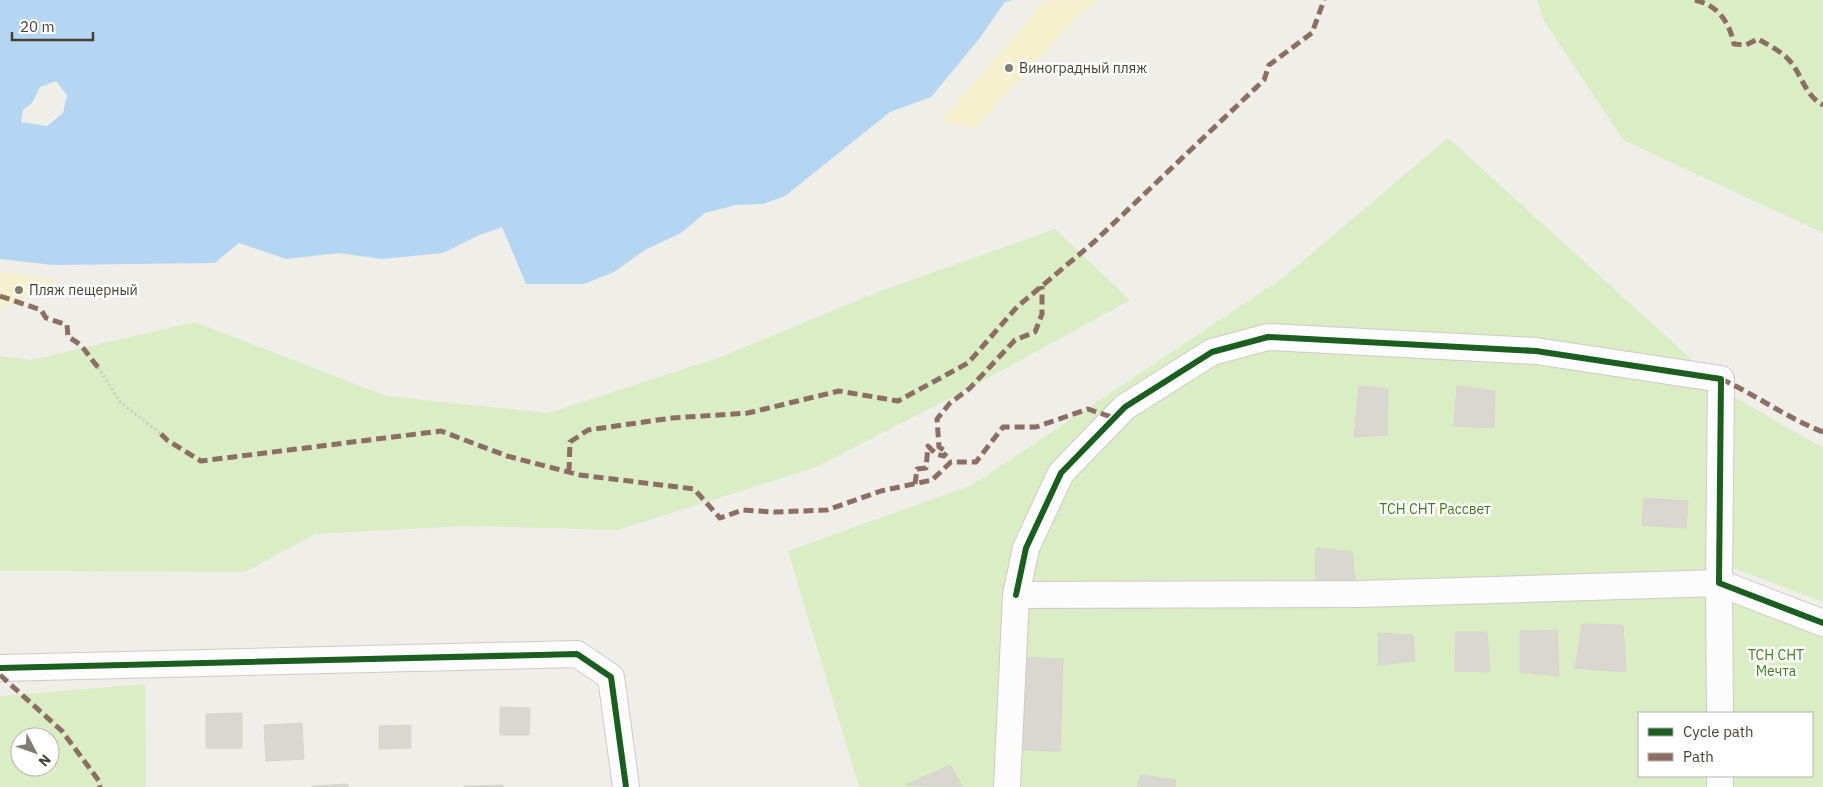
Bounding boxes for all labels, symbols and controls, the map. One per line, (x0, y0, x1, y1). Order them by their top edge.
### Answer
scale bar (12, 10, 94, 42)
text: 20 m (20, 17, 55, 36)
place label: Виноградный пляж (1019, 59, 1147, 77)
marker: Виноградный пляж (1003, 62, 1015, 74)
place label: Пляж пещерный (29, 281, 138, 299)
marker: Пляж пещерный (13, 284, 25, 296)
park label: ТСН СНТ Рассвет (1379, 500, 1491, 518)
park label: ТСН СНТ Мечта (1748, 646, 1804, 680)
legend (1638, 712, 1813, 777)
text: Cycle path (1683, 722, 1754, 741)
north arrow (10, 727, 60, 777)
text: Path (1683, 747, 1714, 766)
text: N (35, 751, 55, 770)

